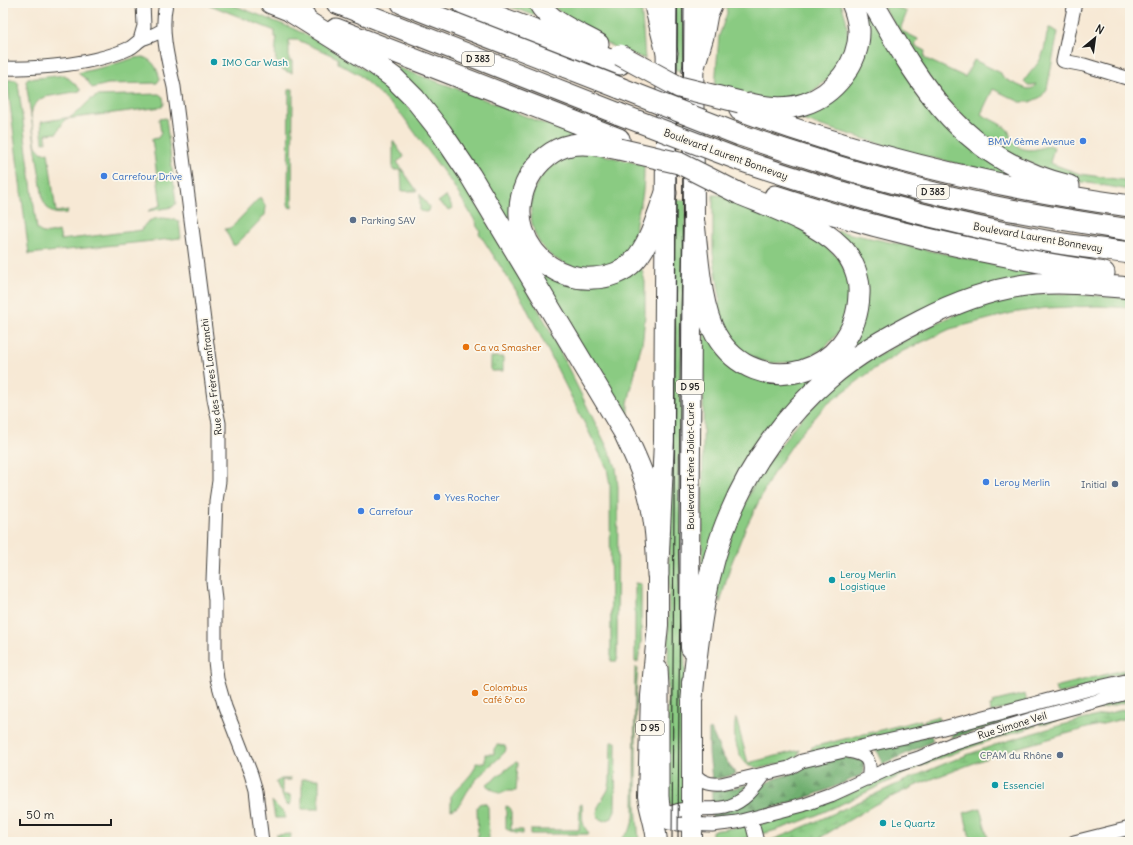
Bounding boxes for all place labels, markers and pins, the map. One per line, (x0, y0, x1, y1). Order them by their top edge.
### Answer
place label: IMO Car Wash (222, 56, 288, 69)
marker: IMO Car Wash (209, 57, 219, 67)
place label: BMW 6ème Avenue (988, 135, 1075, 148)
marker: BMW 6ème Avenue (1078, 136, 1088, 146)
place label: Carrefour Drive (112, 170, 182, 183)
marker: Carrefour Drive (99, 171, 109, 181)
place label: Parking SAV (361, 214, 416, 227)
marker: Parking SAV (348, 215, 358, 225)
place label: Ca va Smasher (474, 341, 541, 354)
marker: Ca va Smasher (461, 342, 471, 352)
place label: Leroy Merlin (994, 476, 1050, 489)
marker: Leroy Merlin (981, 477, 991, 487)
place label: Initial (1081, 478, 1107, 491)
marker: Initial (1110, 479, 1120, 489)
place label: Yves Rocher (445, 491, 500, 504)
marker: Yves Rocher (432, 492, 442, 502)
place label: Carrefour (369, 505, 413, 518)
marker: Carrefour (356, 506, 366, 516)
place label: Leroy Merlin Logistique (840, 568, 896, 593)
marker: Leroy Merlin Logistique (827, 575, 837, 585)
place label: Colombus café & co (483, 681, 528, 706)
marker: Colombus café & co (470, 688, 480, 698)
place label: CPAM du Rhône (980, 749, 1052, 762)
marker: CPAM du Rhône (1055, 750, 1065, 760)
place label: Essenciel (1003, 779, 1044, 792)
marker: Essenciel (990, 780, 1000, 790)
place label: Le Quartz (891, 817, 935, 830)
marker: Le Quartz (878, 818, 888, 828)

